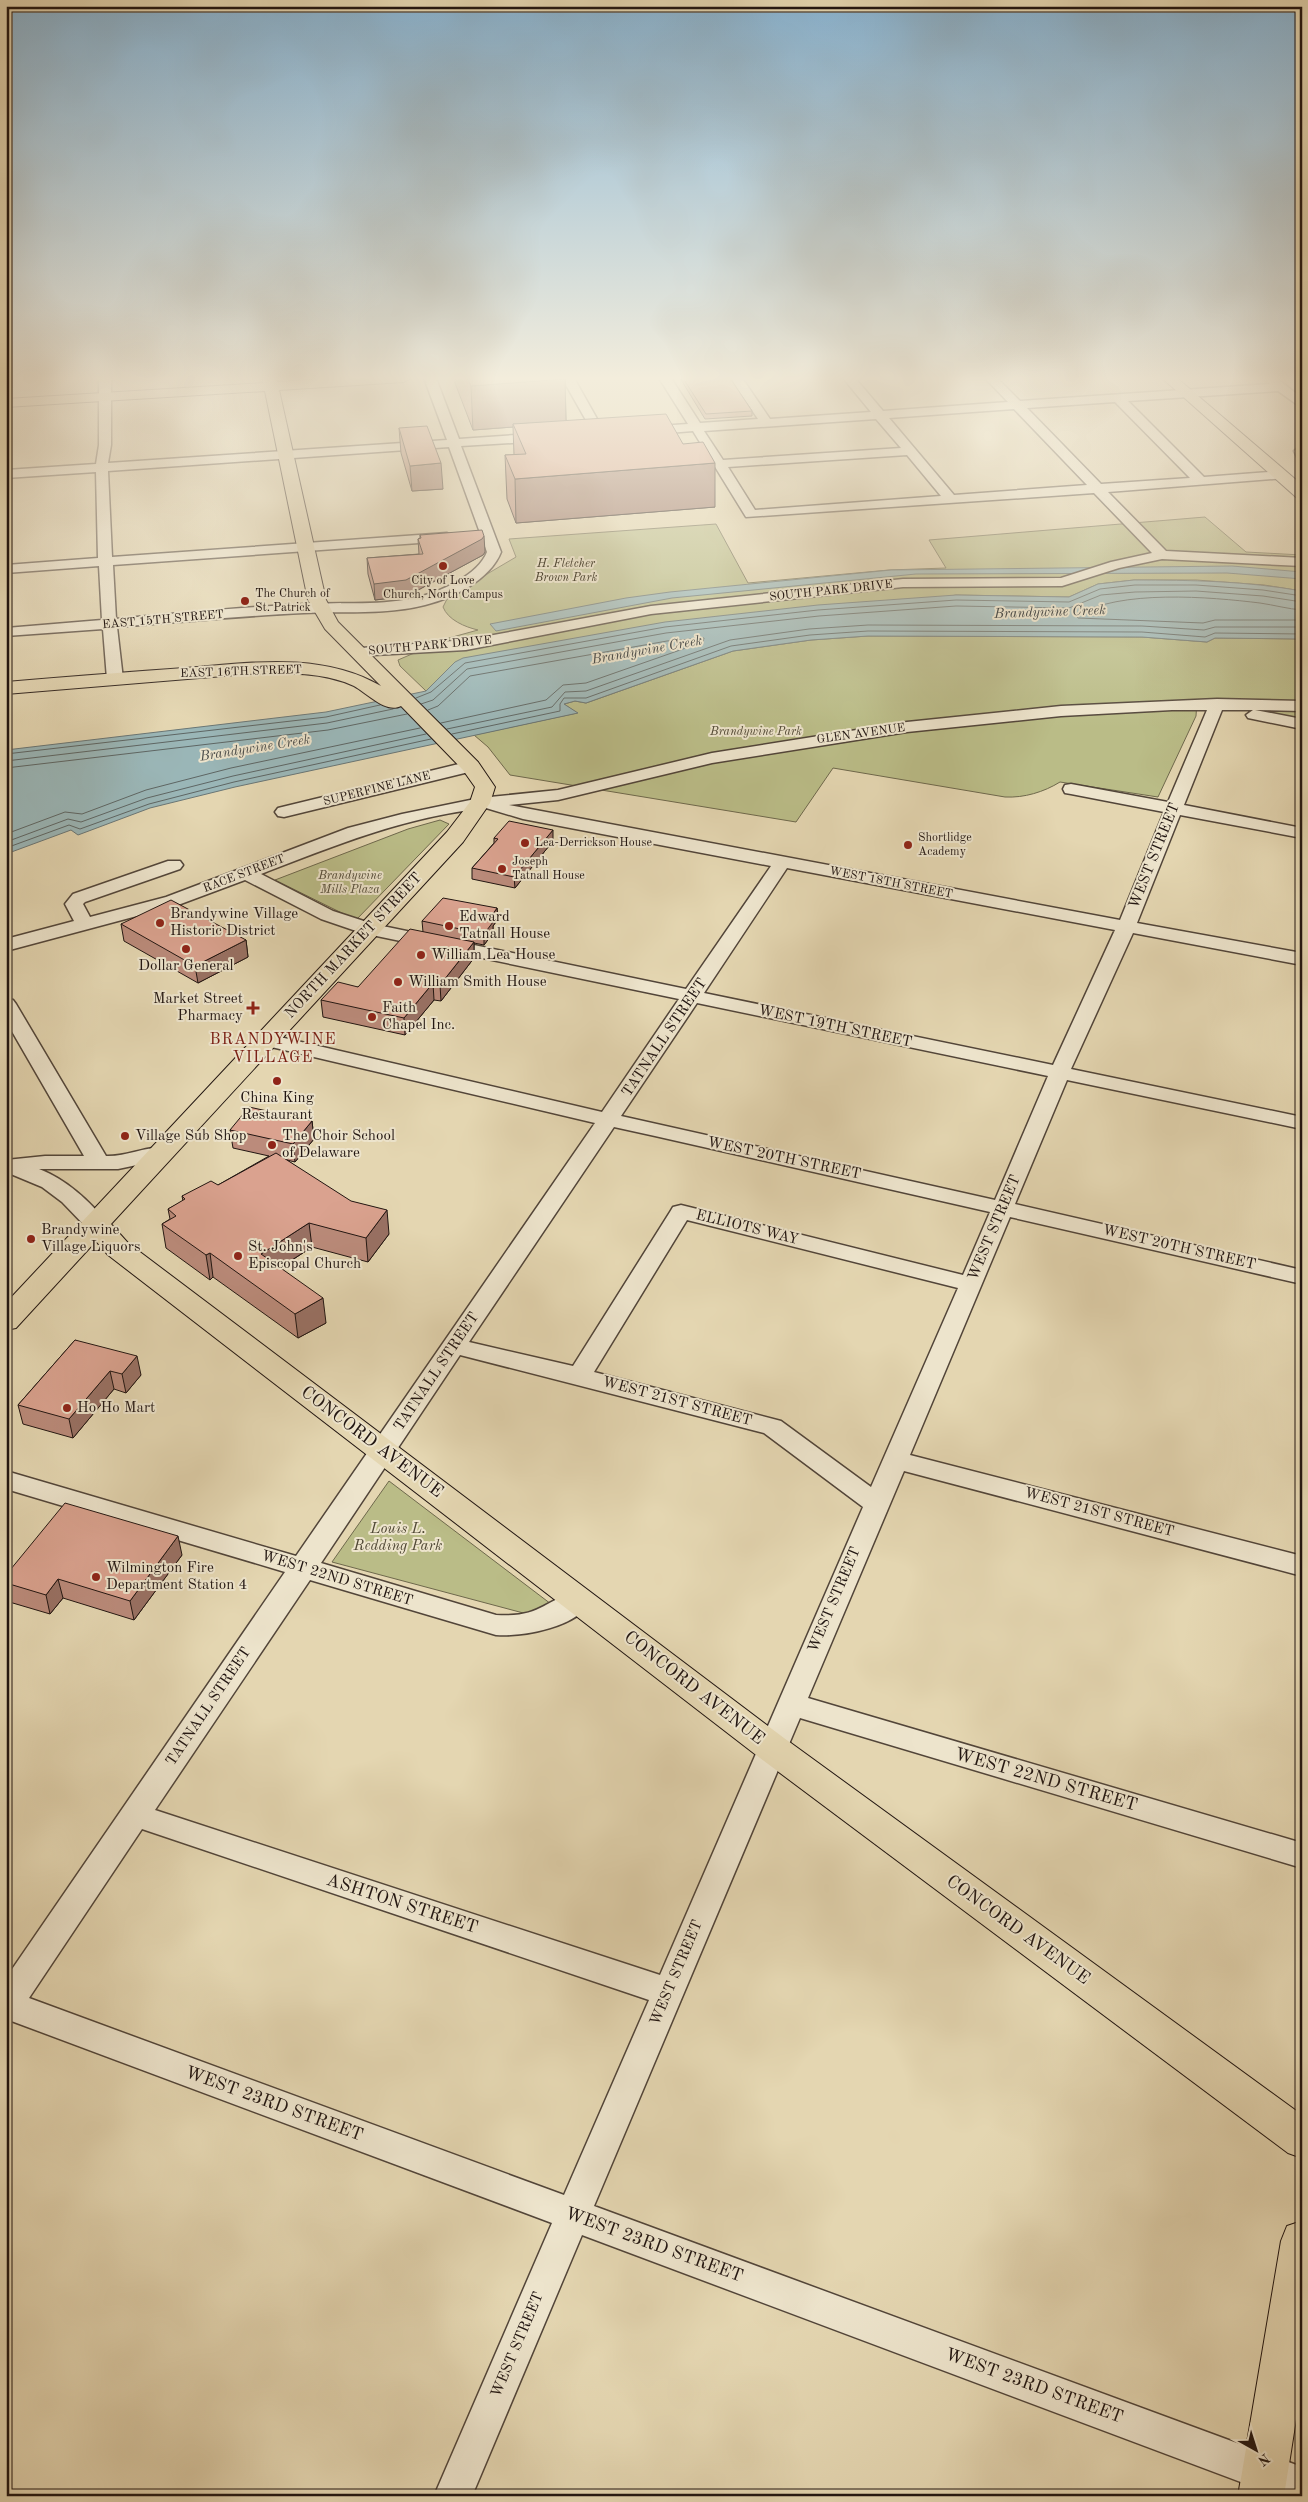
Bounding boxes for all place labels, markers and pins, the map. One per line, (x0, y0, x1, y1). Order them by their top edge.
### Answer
marker: City of Love Church, North Campus (437, 560, 449, 572)
place label: City of Love Church, North Campus (383, 575, 503, 601)
place label: The Church of St. Patrick (255, 588, 331, 614)
marker: The Church of St. Patrick (239, 595, 251, 607)
place label: Shortlidge Academy (918, 832, 972, 858)
marker: Lea-Derrickson House (519, 837, 531, 849)
place label: Lea-Derrickson House (535, 837, 652, 849)
marker: Shortlidge Academy (902, 839, 914, 851)
place label: Joseph Tatnall House (512, 856, 585, 882)
marker: Joseph Tatnall House (496, 863, 508, 875)
place label: Brandywine Village Historic District (170, 907, 298, 939)
place label: Edward Tatnall House (459, 910, 550, 942)
marker: Brandywine Village Historic District (154, 917, 166, 929)
marker: Edward Tatnall House (443, 920, 455, 932)
marker: Dollar General (180, 943, 192, 955)
place label: William Lea House (431, 948, 555, 963)
marker: William Lea House (415, 949, 427, 961)
place label: Dollar General (138, 959, 234, 974)
place label: William Smith House (408, 975, 547, 990)
marker: William Smith House (392, 976, 404, 988)
place label: Market Street Pharmacy (153, 992, 243, 1024)
place label: Faith Chapel Inc. (382, 1001, 455, 1033)
marker: Market Street Pharmacy (247, 1002, 259, 1014)
marker: Faith Chapel Inc. (366, 1011, 378, 1023)
marker: China King Restaurant (271, 1075, 283, 1087)
place label: China King Restaurant (240, 1091, 314, 1123)
place label: Village Sub Shop (135, 1129, 247, 1144)
place label: The Choir School of Delaware (282, 1129, 395, 1161)
marker: Village Sub Shop (119, 1130, 131, 1142)
marker: The Choir School of Delaware (266, 1139, 278, 1151)
place label: Brandywine Village Liquors (41, 1223, 140, 1255)
marker: Brandywine Village Liquors (25, 1233, 37, 1245)
place label: St. John's Episcopal Church (248, 1240, 361, 1272)
marker: St. John's Episcopal Church (232, 1250, 244, 1262)
place label: Ho Ho Mart (77, 1401, 155, 1416)
marker: Ho Ho Mart (61, 1402, 73, 1414)
place label: Wilmington Fire Department Station 4 (106, 1561, 247, 1593)
marker: Wilmington Fire Department Station 4 (90, 1571, 102, 1583)

